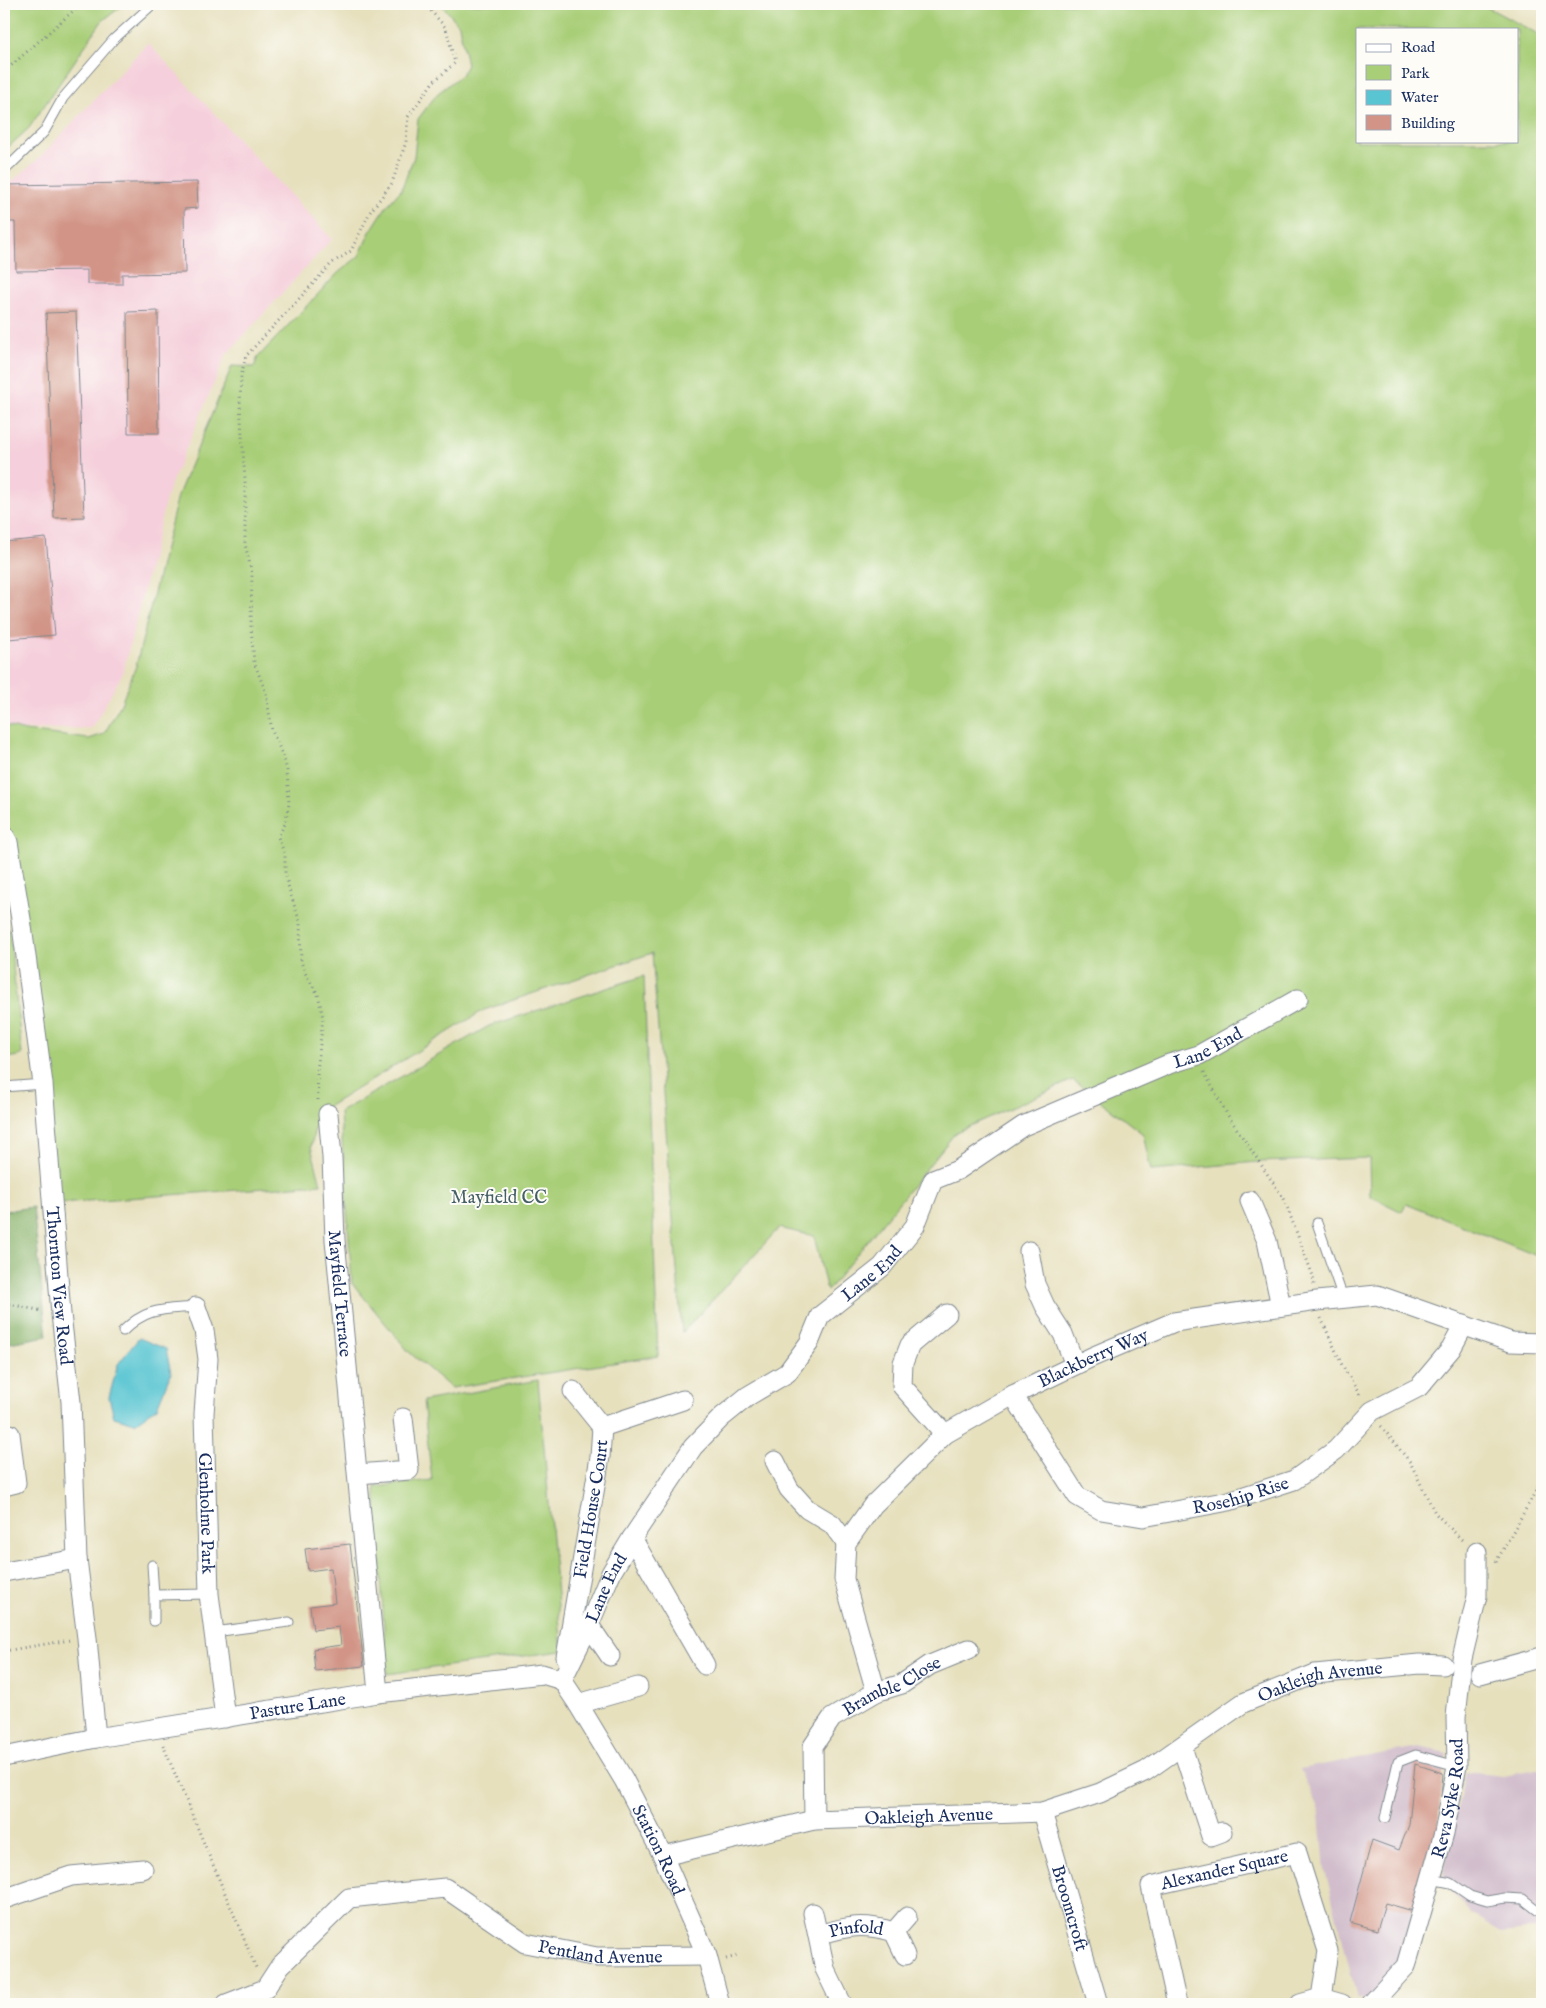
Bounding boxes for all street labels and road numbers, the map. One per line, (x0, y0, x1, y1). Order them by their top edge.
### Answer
street label: Lane End (1171, 1023, 1247, 1075)
street label: Thornton View Road (40, 1206, 77, 1367)
street label: Mayfield Terrace (322, 1230, 356, 1358)
street label: Lane End (837, 1241, 908, 1308)
street label: Blackberry Way (1035, 1324, 1152, 1394)
street label: Field House Court (570, 1439, 614, 1580)
street label: Glenholme Park (192, 1452, 218, 1575)
street label: Rosehip Rise (1191, 1472, 1292, 1521)
street label: Lane End (581, 1549, 633, 1627)
street label: Bramble Close (839, 1652, 945, 1722)
street label: Oakleigh Avenue (1255, 1658, 1384, 1709)
street label: Pasture Lane (248, 1688, 348, 1726)
street label: Reva Syke Road (1427, 1738, 1470, 1861)
street label: Station Road (626, 1801, 689, 1899)
street label: Oakleigh Avenue (864, 1804, 993, 1831)
street label: Alexander Square (1158, 1845, 1291, 1897)
street label: Broomcroft (1045, 1863, 1092, 1954)
street label: Pinfold (827, 1916, 886, 1944)
street label: Pentland Avenue (536, 1936, 663, 1970)

